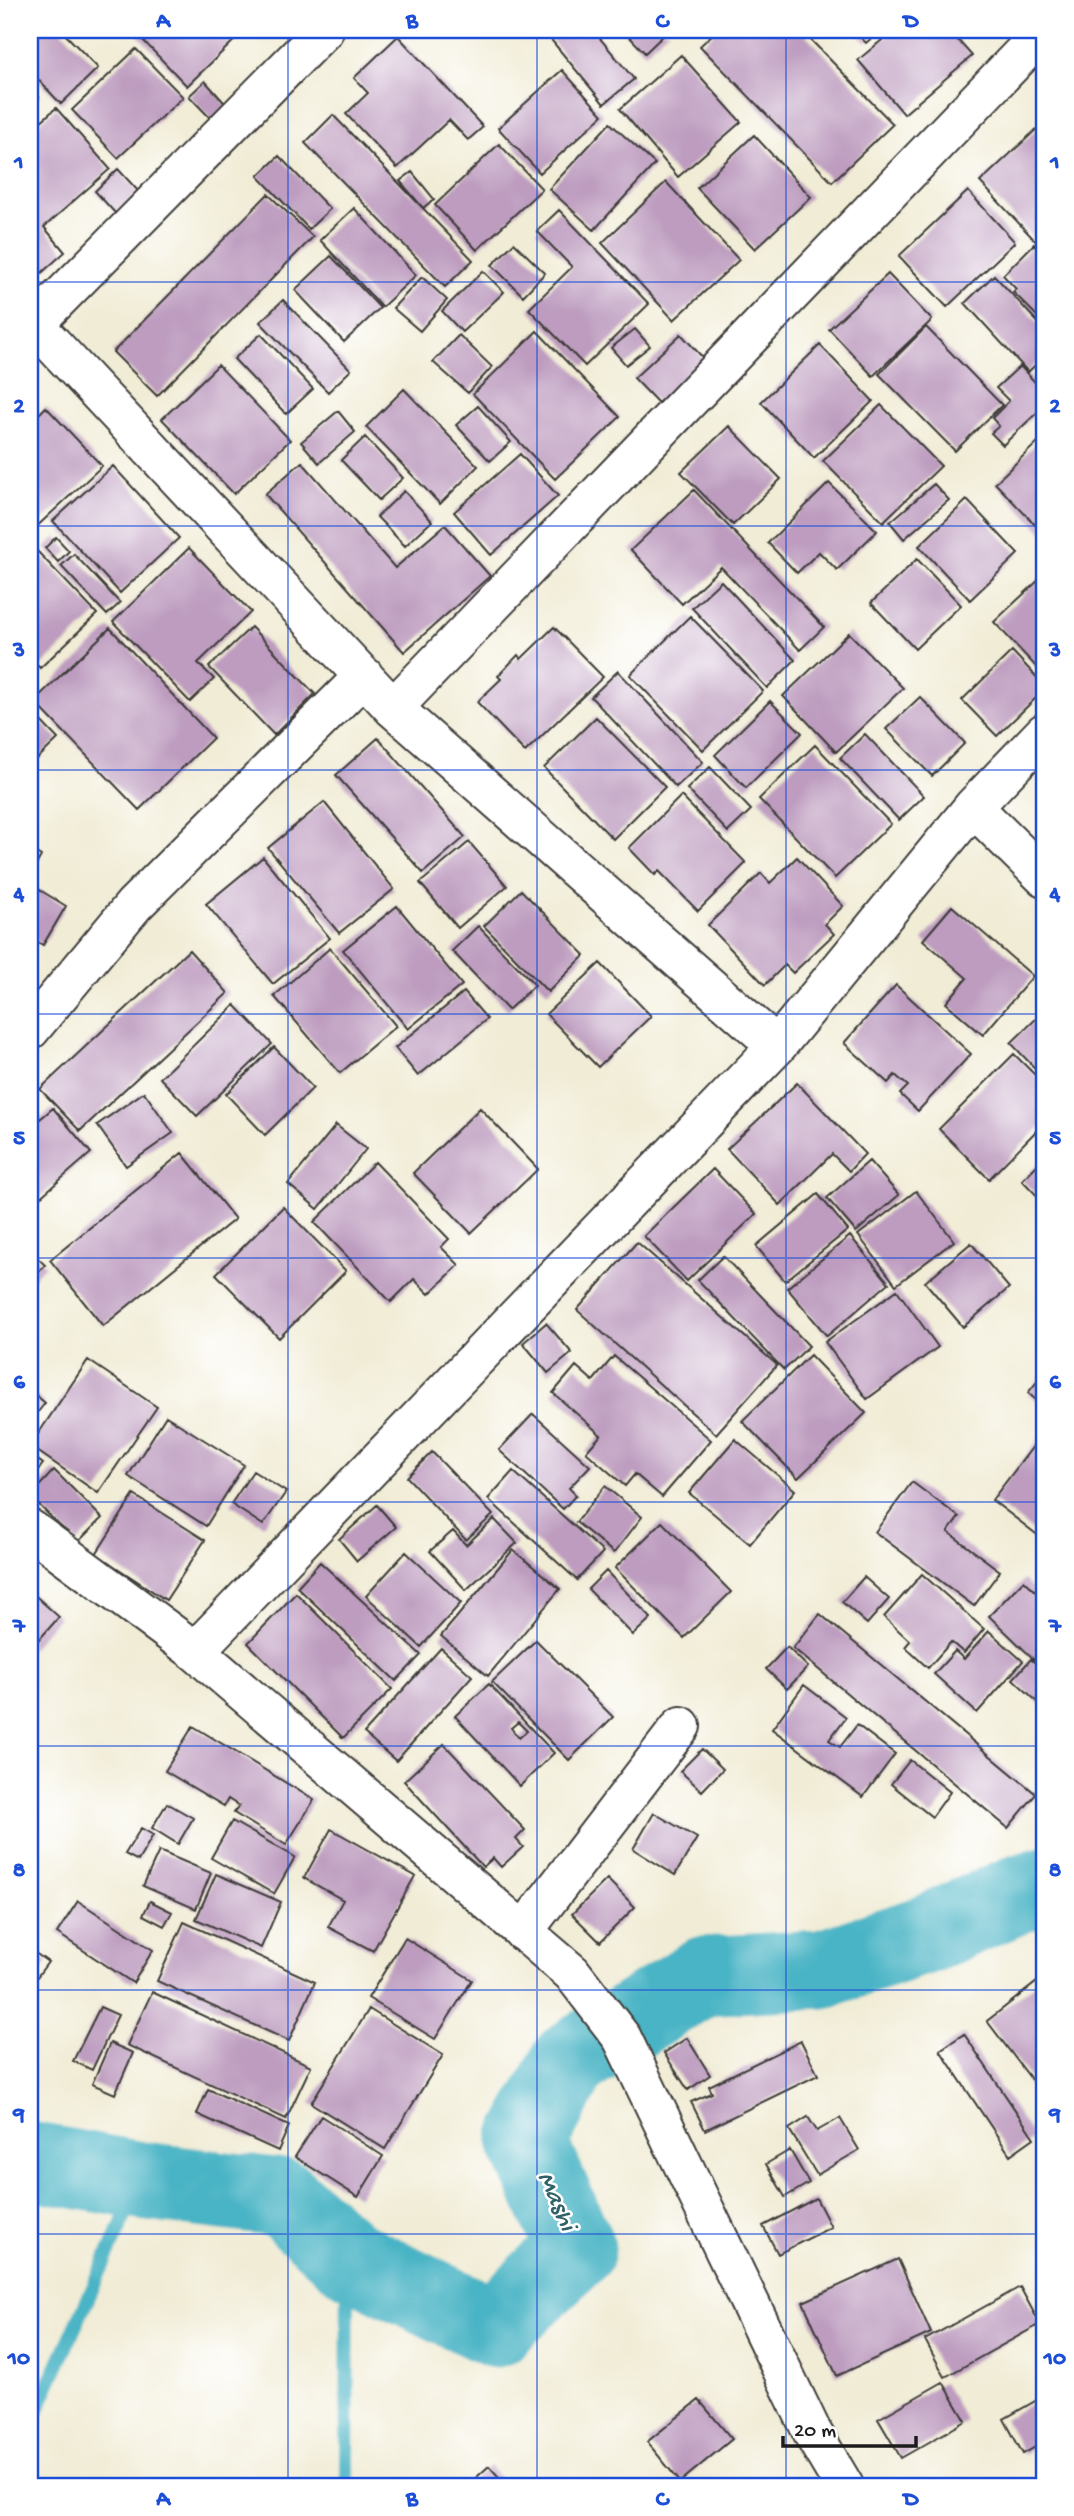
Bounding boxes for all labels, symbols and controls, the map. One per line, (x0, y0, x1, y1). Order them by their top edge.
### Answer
text: A (155, 9, 171, 36)
text: B (405, 9, 419, 36)
text: C (656, 9, 671, 36)
text: D (902, 9, 920, 36)
text: 1 (13, 150, 24, 177)
text: 1 (1049, 150, 1060, 177)
text: 2 (13, 394, 25, 421)
text: 2 (1049, 394, 1061, 421)
text: 3 (12, 638, 25, 665)
text: 3 (1048, 638, 1061, 665)
text: 4 (13, 882, 25, 909)
text: 4 (1049, 882, 1061, 909)
text: 5 (13, 1126, 25, 1153)
text: 5 (1049, 1126, 1061, 1153)
text: 6 (13, 1370, 26, 1397)
text: 6 (1049, 1370, 1062, 1397)
text: 7 (12, 1614, 26, 1641)
text: 7 (1048, 1614, 1062, 1641)
text: 8 (13, 1858, 26, 1885)
text: 8 (1049, 1858, 1062, 1885)
text: 9 (12, 2102, 25, 2129)
text: 9 (1048, 2102, 1061, 2129)
water label: Mashi (528, 2168, 583, 2240)
text: 10 (7, 2346, 30, 2373)
text: 10 (1043, 2346, 1066, 2373)
scale bar (783, 2404, 916, 2448)
text: 20 m (794, 2420, 836, 2445)
text: A (155, 2487, 171, 2514)
text: B (405, 2487, 419, 2514)
text: C (656, 2487, 671, 2514)
text: D (902, 2487, 920, 2514)

